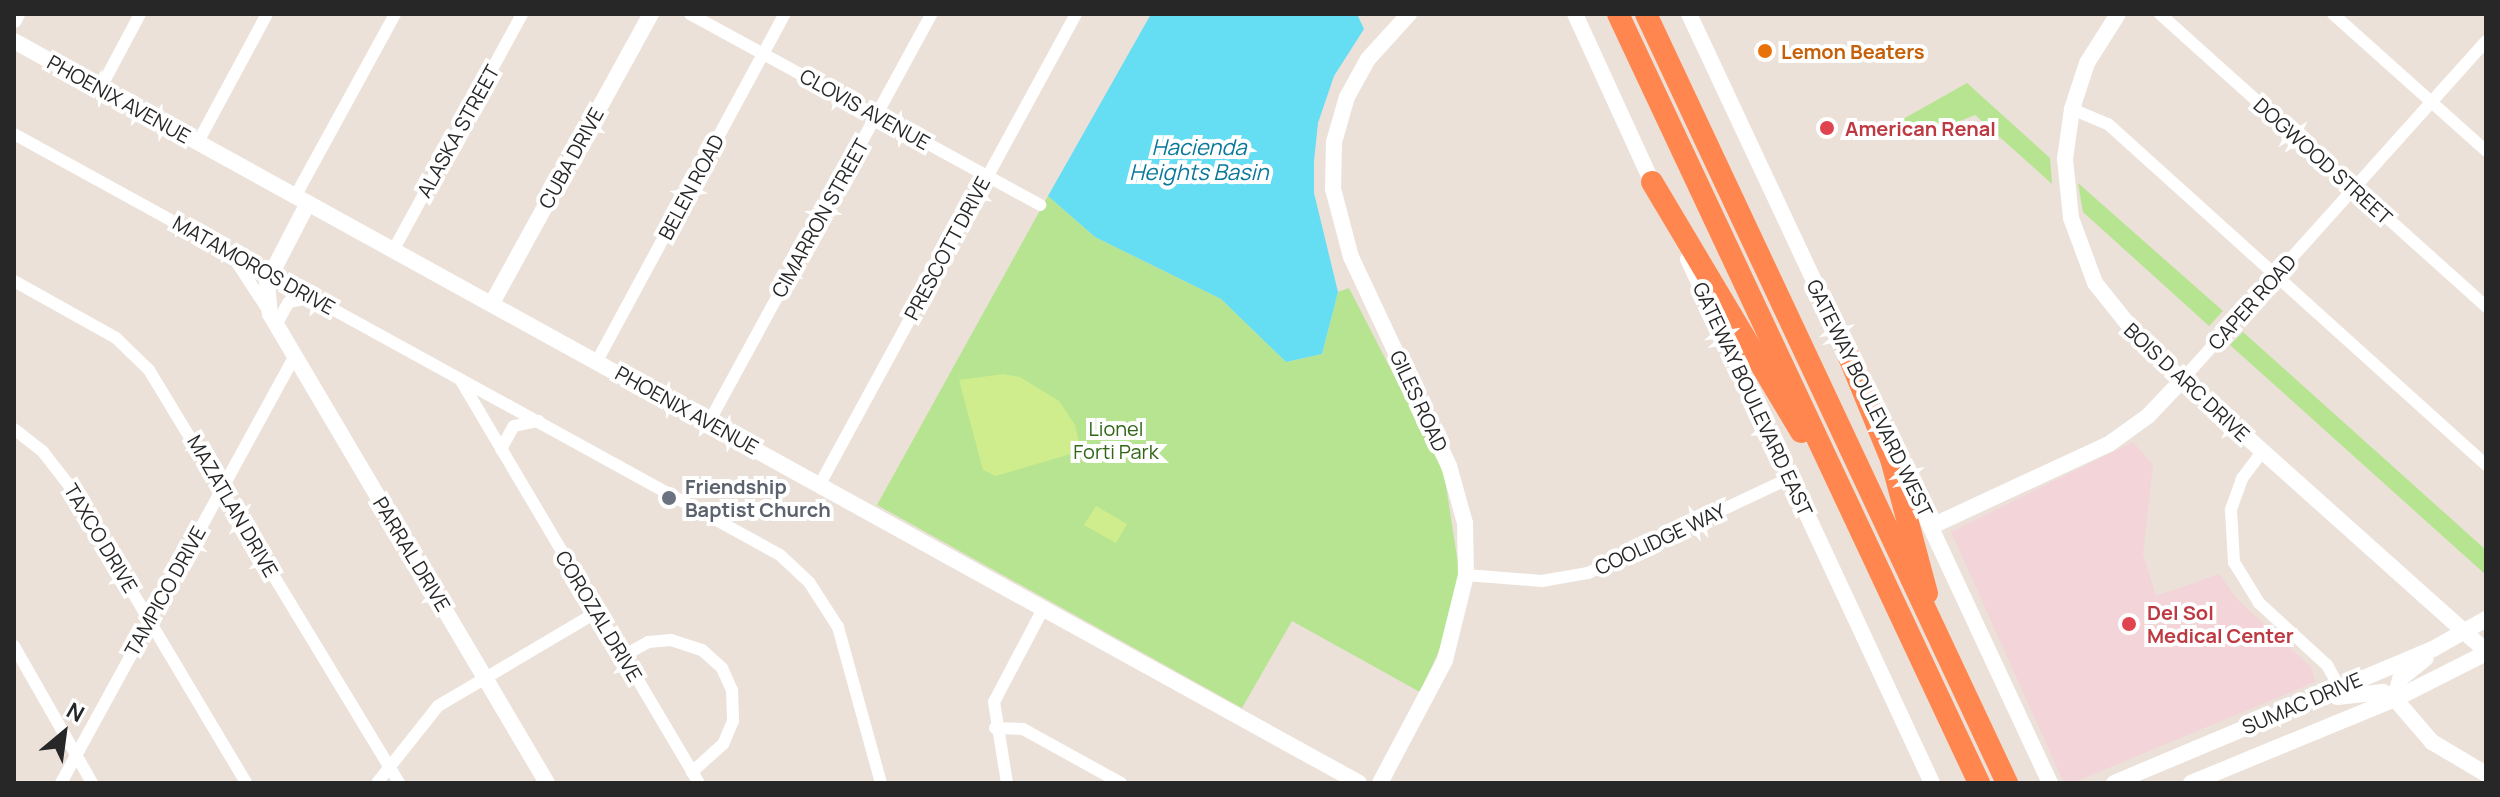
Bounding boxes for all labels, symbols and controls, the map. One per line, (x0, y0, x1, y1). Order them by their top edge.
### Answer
place label: Lemon Beaters (1781, 39, 1925, 63)
marker: Lemon Beaters (1756, 42, 1774, 60)
street label: PHOENIX AVENUE (43, 50, 195, 148)
street label: ALASKA STREET (412, 61, 504, 201)
street label: CLOVIS AVENUE (796, 63, 934, 155)
street label: DOGWOOD STREET (2249, 93, 2397, 229)
street label: CUBA DRIVE (533, 103, 609, 213)
place label: American Renal (1845, 116, 1996, 140)
marker: American Renal (1816, 117, 1838, 139)
street label: BELEN ROAD (653, 130, 729, 244)
water label: Hacienda Heights Basin (1129, 134, 1269, 186)
street label: CIMARRON STREET (766, 135, 874, 301)
street label: PRESCOTT DRIVE (899, 172, 995, 324)
street label: MATAMOROS DRIVE (169, 211, 339, 319)
street label: CAPER ROAD (2203, 250, 2301, 354)
street label: GATEWAY BOULEVARD WEST (1802, 275, 1938, 521)
street label: GATEWAY BOULEVARD EAST (1688, 278, 1818, 520)
street label: BOIS D ARC DRIVE (2119, 318, 2255, 446)
street label: GILES ROAD (1385, 347, 1453, 455)
street label: PHOENIX AVENUE (611, 361, 763, 459)
park label: Lionel Forti Park (1073, 417, 1159, 464)
street label: MAZATLAN DRIVE (183, 431, 283, 581)
place label: Friendship Baptist Church (685, 474, 831, 521)
street label: TAXCO DRIVE (59, 479, 143, 597)
marker: Friendship Baptist Church (660, 489, 678, 507)
street label: PARRAL DRIVE (368, 492, 456, 616)
street label: COOLIDGE WAY (1591, 498, 1729, 580)
street label: TAMPICO DRIVE (119, 522, 211, 660)
street label: COROZAL DRIVE (550, 546, 648, 686)
place label: Del Sol Medical Center (2147, 600, 2294, 647)
marker: Del Sol Medical Center (2118, 613, 2140, 635)
street label: SUMAC DRIVE (2238, 667, 2366, 739)
north arrow (24, 693, 104, 773)
text: N (61, 695, 90, 729)

